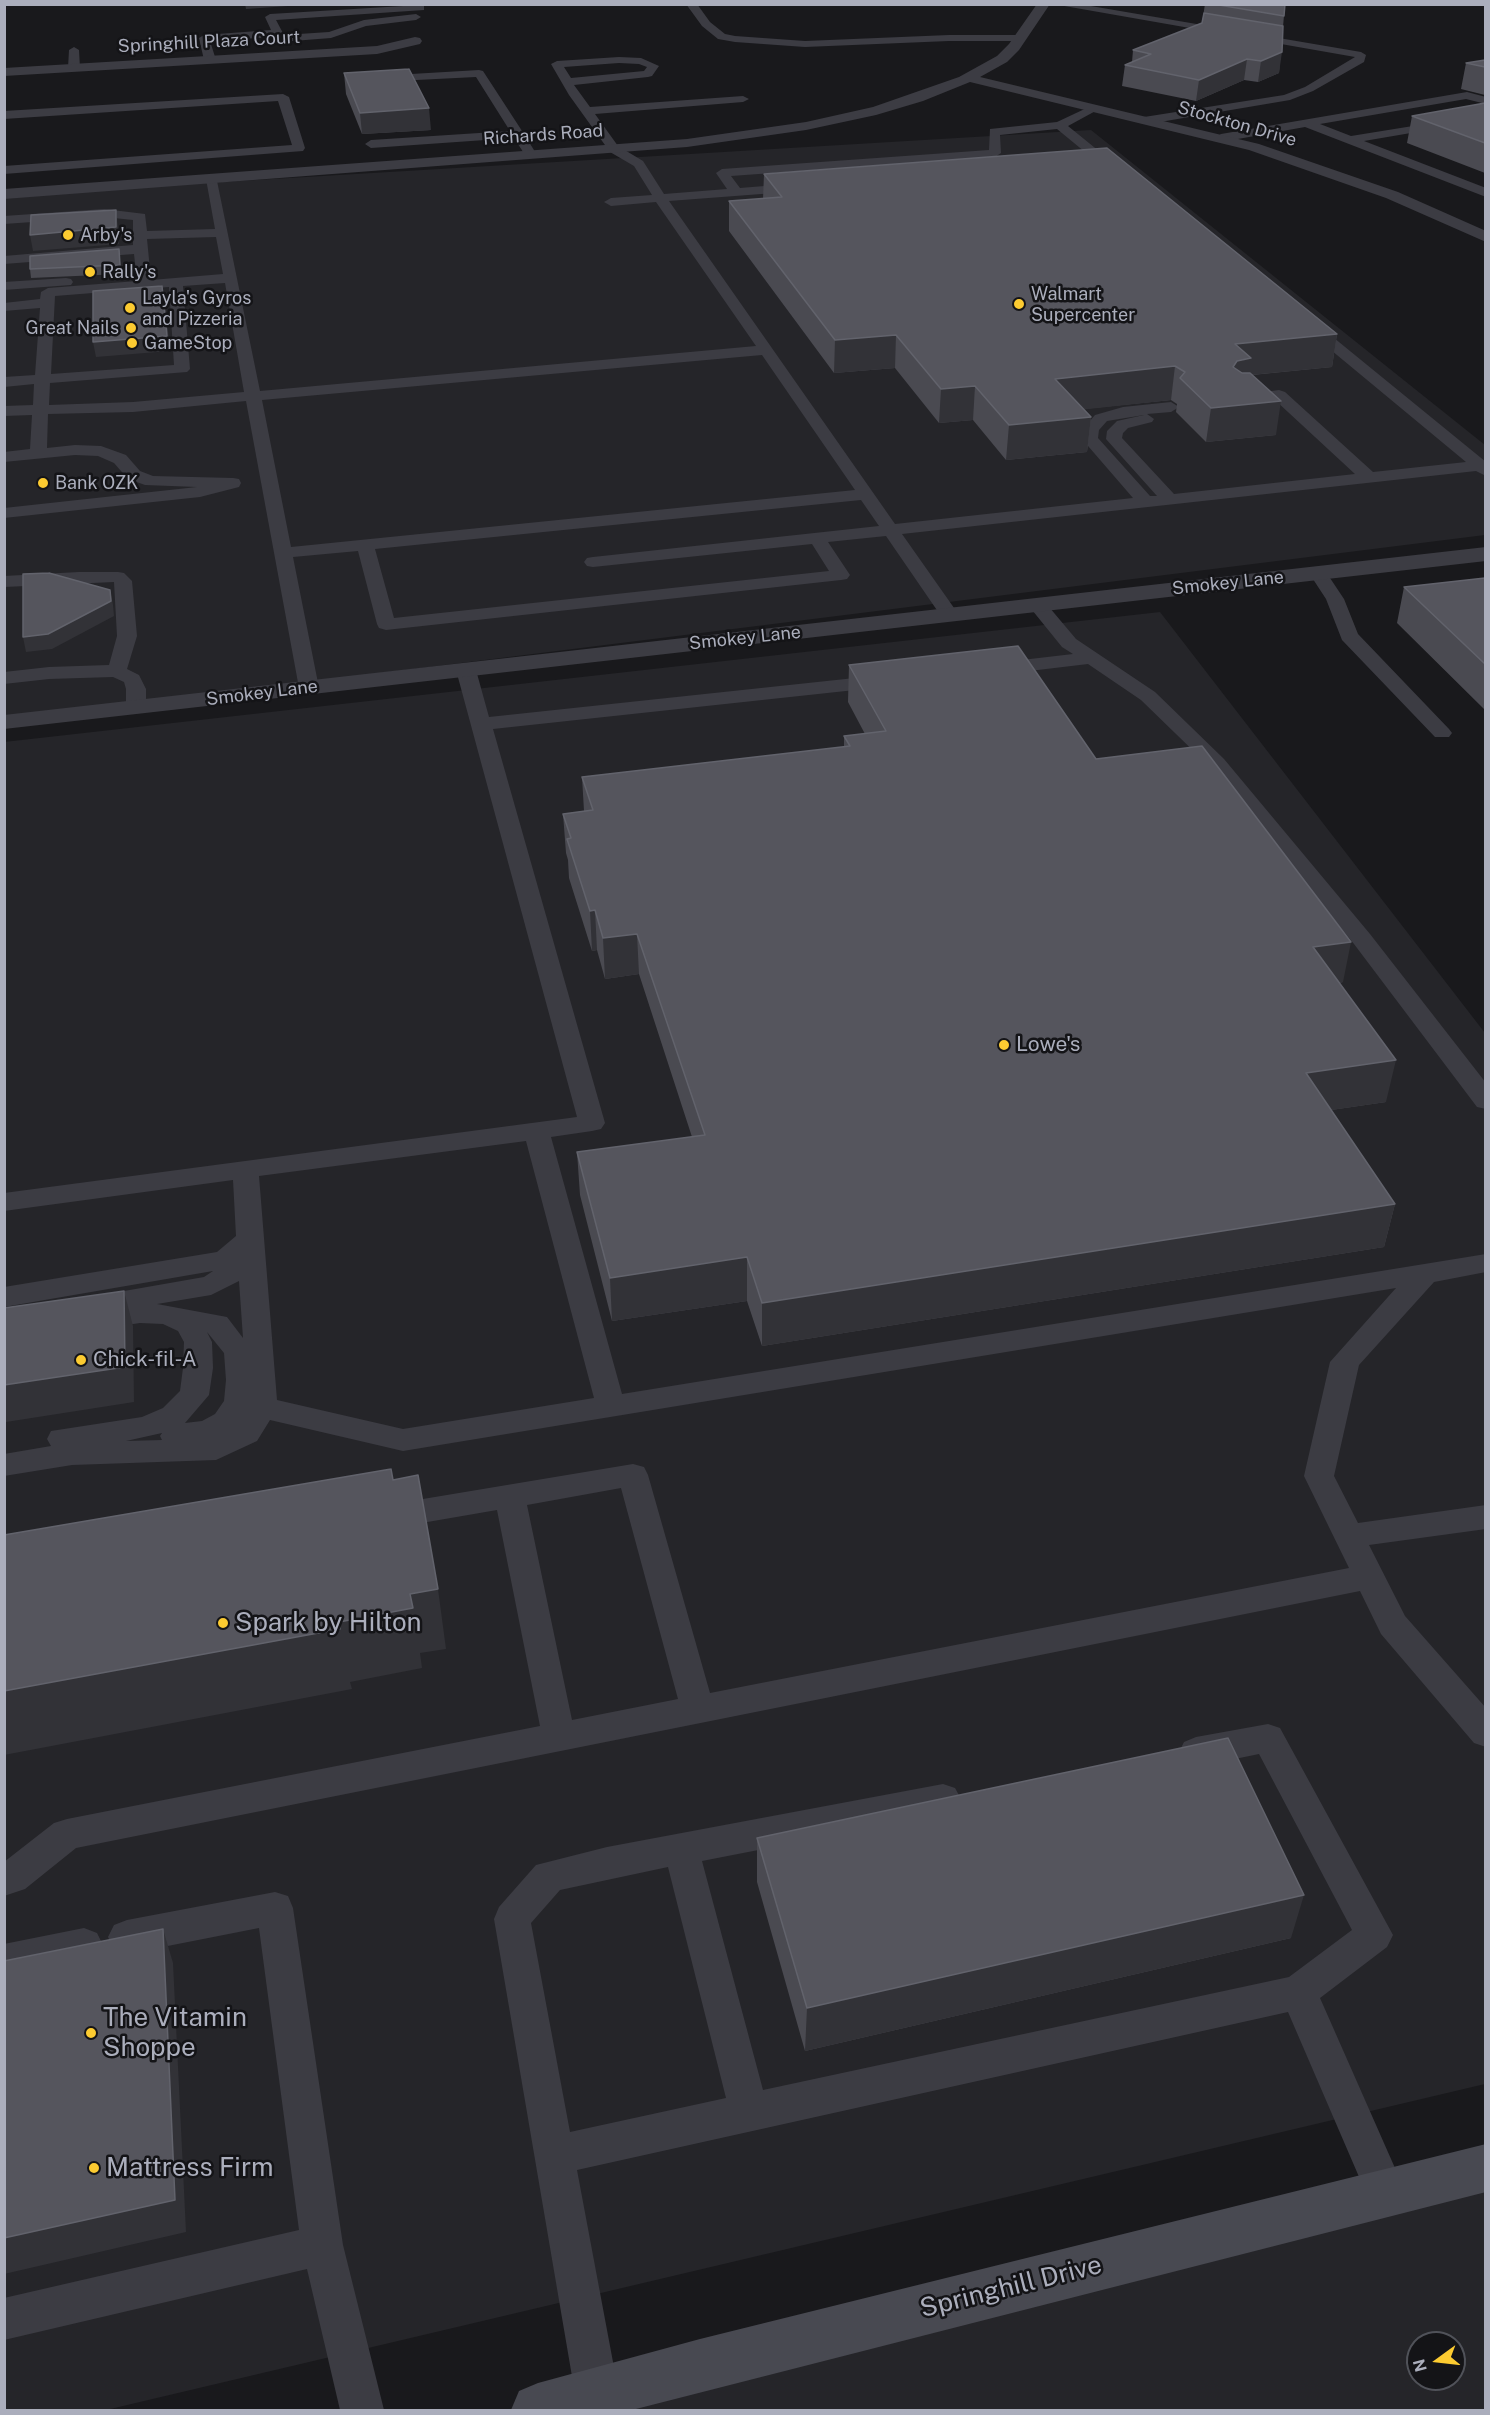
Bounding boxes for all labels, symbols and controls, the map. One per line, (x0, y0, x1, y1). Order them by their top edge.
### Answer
street label: Springhill Plaza Court (117, 26, 301, 58)
street label: Stockton Drive (1175, 97, 1299, 151)
street label: Richards Road (482, 120, 604, 150)
place label: Arby's (80, 224, 132, 246)
marker: Arby's (61, 228, 75, 242)
place label: Rally's (102, 261, 156, 283)
marker: Rally's (83, 265, 97, 279)
place label: Walmart Supercenter (1031, 283, 1135, 326)
place label: Layla's Gyros and Pizzeria (142, 287, 251, 330)
marker: Walmart Supercenter (1012, 297, 1026, 311)
marker: Layla's Gyros and Pizzeria (123, 301, 137, 315)
place label: Great Nails (26, 317, 119, 339)
marker: Great Nails (124, 321, 138, 335)
place label: GameStop (144, 332, 232, 354)
marker: GameStop (125, 336, 139, 350)
place label: Bank OZK (55, 472, 138, 494)
marker: Bank OZK (36, 476, 50, 490)
street label: Smokey Lane (1171, 566, 1285, 600)
street label: Smokey Lane (688, 621, 802, 655)
street label: Smokey Lane (205, 675, 319, 711)
place label: Lowe's (1016, 1032, 1080, 1058)
marker: Lowe's (997, 1038, 1011, 1052)
place label: Chick-fil-A (93, 1347, 197, 1373)
marker: Chick-fil-A (74, 1353, 88, 1367)
place label: Spark by Hilton (235, 1607, 422, 1639)
marker: Spark by Hilton (216, 1616, 230, 1630)
place label: The Vitamin Shoppe (103, 2002, 247, 2064)
marker: The Vitamin Shoppe (84, 2026, 98, 2040)
place label: Mattress Firm (106, 2152, 274, 2184)
marker: Mattress Firm (87, 2161, 101, 2175)
street label: Springhill Drive (917, 2249, 1105, 2325)
north arrow (1406, 2331, 1466, 2391)
text: N (1409, 2357, 1431, 2374)

